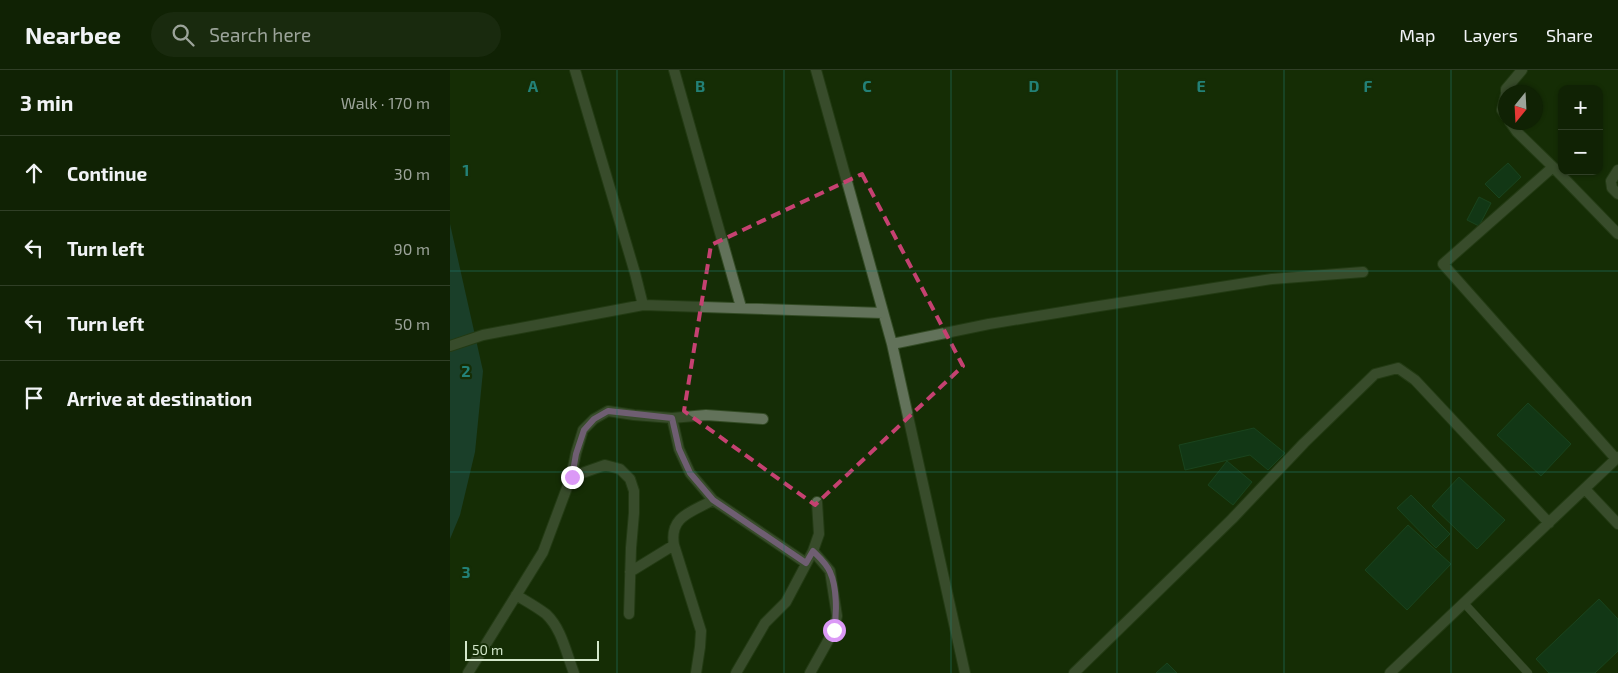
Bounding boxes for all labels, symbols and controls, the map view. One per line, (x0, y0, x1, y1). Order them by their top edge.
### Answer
search box (151, 12, 501, 57)
text: Nearbee (25, 20, 121, 49)
icon: search (169, 21, 197, 49)
text: Search here (209, 23, 311, 46)
text: Map (1399, 24, 1435, 46)
text: Layers (1463, 24, 1518, 46)
text: Share (1546, 24, 1593, 46)
text: A (528, 76, 539, 95)
text: B (695, 76, 705, 95)
text: C (862, 76, 872, 95)
text: D (1029, 76, 1040, 95)
text: E (1196, 76, 1206, 95)
text: F (1364, 76, 1373, 95)
north arrow (1498, 85, 1543, 130)
map controls (1558, 85, 1603, 175)
button: + (1558, 85, 1603, 130)
text: 3 min (20, 90, 73, 115)
text: Walk · 170 m (341, 93, 430, 112)
button: − (1558, 130, 1603, 175)
icon: ahead (20, 159, 48, 187)
text: 1 (463, 160, 469, 179)
text: Continue (67, 162, 147, 185)
text: 30 m (394, 164, 430, 183)
icon: left (20, 234, 48, 262)
text: Turn left (67, 237, 144, 260)
text: 90 m (394, 239, 430, 258)
icon: left (20, 309, 48, 337)
text: Turn left (67, 312, 144, 335)
text: 50 m (394, 314, 430, 333)
text: 2 (461, 361, 471, 380)
icon: arrive (20, 384, 48, 412)
text: Arrive at destination (67, 387, 252, 410)
route end (561, 466, 584, 489)
text: 3 (461, 562, 471, 581)
route start (823, 619, 846, 642)
scale bar (465, 638, 599, 661)
text: 50 m (472, 641, 503, 658)

